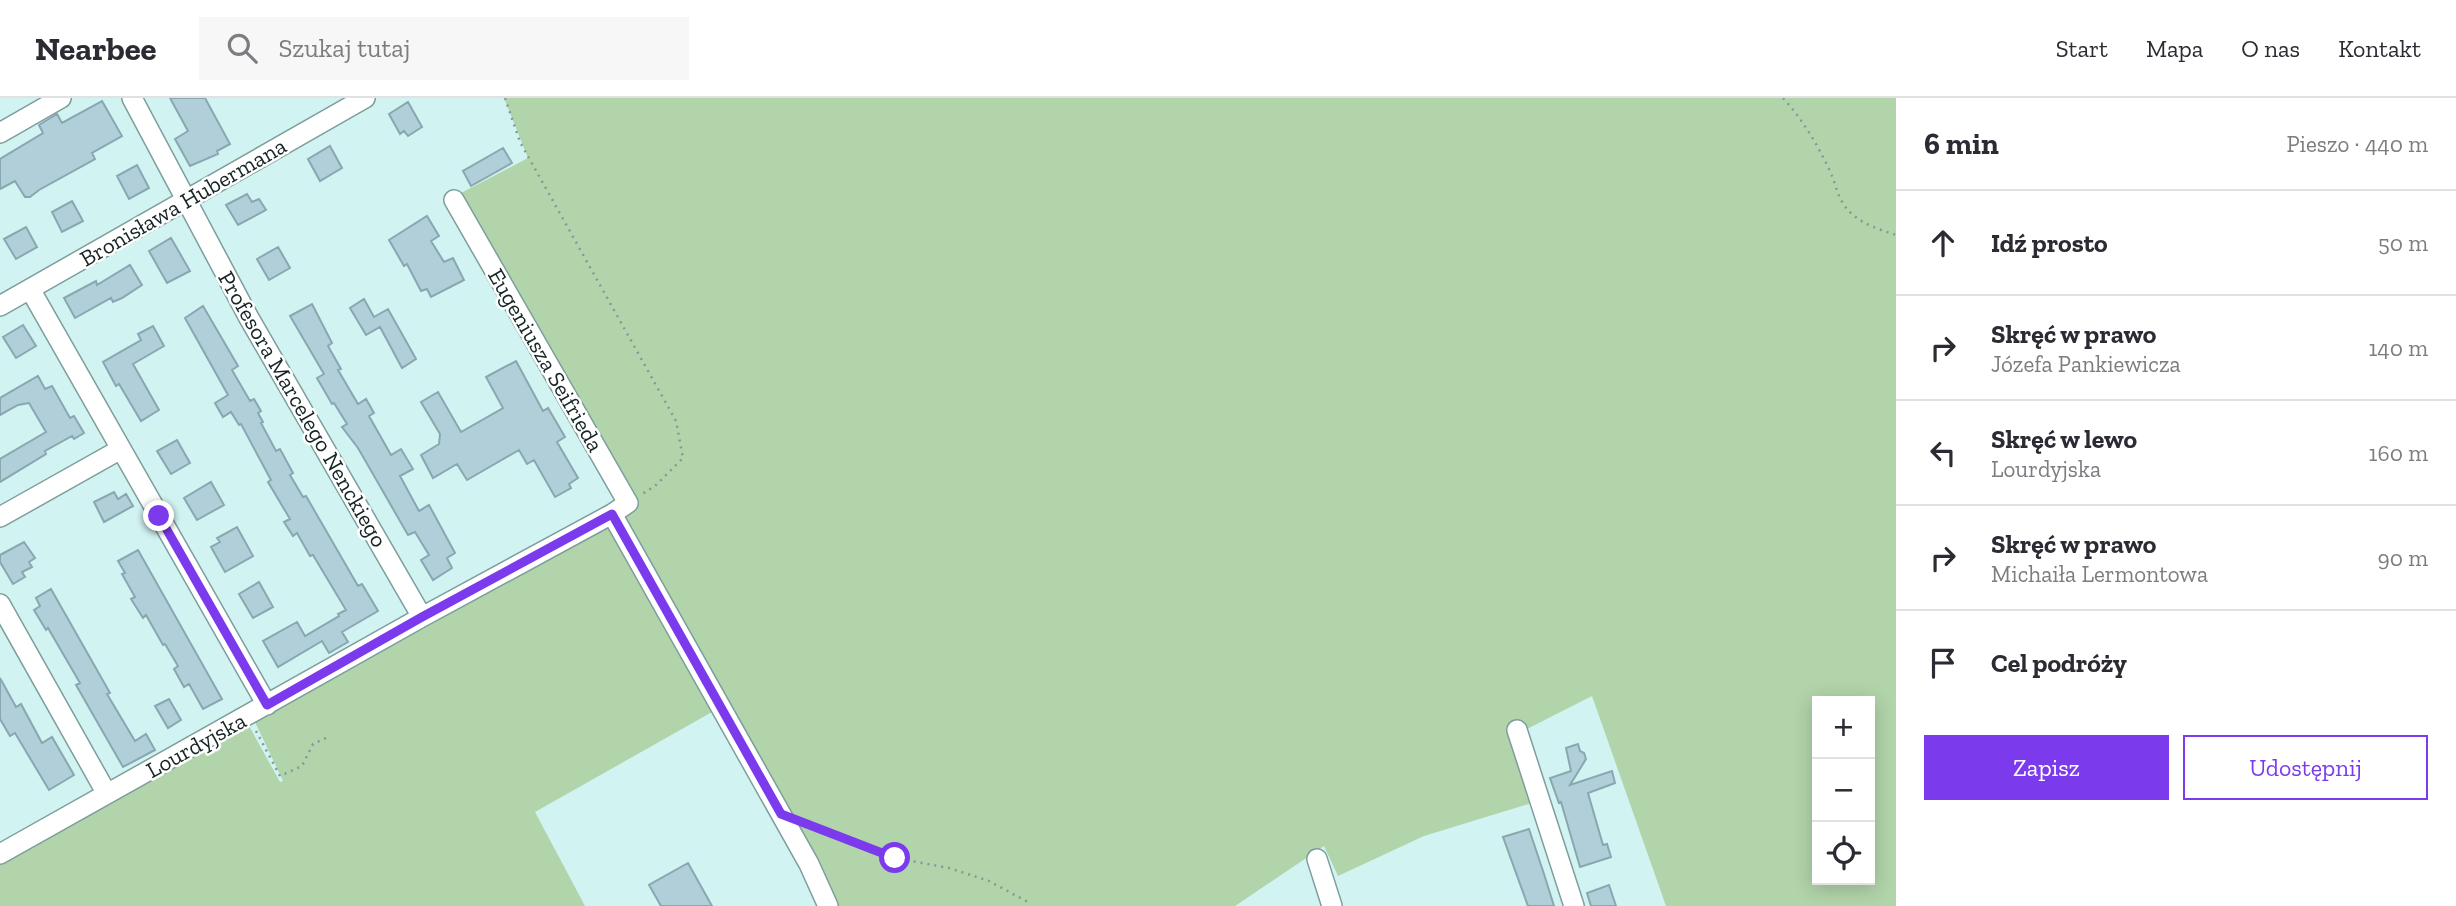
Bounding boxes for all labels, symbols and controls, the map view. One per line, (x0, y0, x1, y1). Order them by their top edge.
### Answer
search box (199, 17, 689, 80)
text: Nearbee (35, 29, 157, 68)
icon: search (223, 29, 261, 67)
text: Szukaj tutaj (279, 32, 410, 64)
text: Start (2056, 34, 2108, 63)
text: Mapa (2146, 34, 2203, 63)
text: O nas (2241, 34, 2300, 63)
text: Kontakt (2338, 34, 2421, 63)
text: 6 min (1924, 126, 1999, 162)
text: Pieszo · 440 m (2286, 130, 2428, 158)
street label: Bronisława Hubermana (75, 131, 291, 273)
icon: ahead (1924, 224, 1962, 262)
text: Idź prosto (1991, 227, 2108, 259)
text: 50 m (2378, 229, 2428, 257)
street label: Eugeniusza Seifrieda (482, 263, 610, 457)
street label: Profesora Marcelego Nenckiego (212, 266, 394, 552)
text: Skręć w prawo (1991, 318, 2156, 350)
icon: right (1924, 329, 1962, 367)
text: 140 m (2368, 334, 2428, 362)
text: Józefa Pankiewicza (1991, 350, 2181, 378)
text: Skręć w lewo (1991, 423, 2137, 455)
icon: left (1924, 434, 1962, 472)
text: 160 m (2369, 439, 2428, 467)
text: Lourdyjska (1991, 455, 2101, 483)
route end (143, 500, 174, 531)
text: Skręć w prawo (1991, 528, 2156, 560)
icon: right (1924, 539, 1962, 577)
text: 90 m (2377, 544, 2428, 572)
text: Michaiła Lermontowa (1991, 560, 2208, 588)
icon: arrive (1924, 644, 1962, 682)
text: Cel podróży (1991, 647, 2127, 679)
map controls (1812, 696, 1875, 885)
button: + (1812, 696, 1875, 759)
street label: Lourdyjska (141, 706, 251, 784)
button: Zapisz (1924, 735, 2169, 800)
button: Udostępnij (2183, 735, 2428, 800)
button: − (1812, 759, 1875, 822)
button: locate (1812, 822, 1875, 885)
route start (879, 842, 910, 873)

